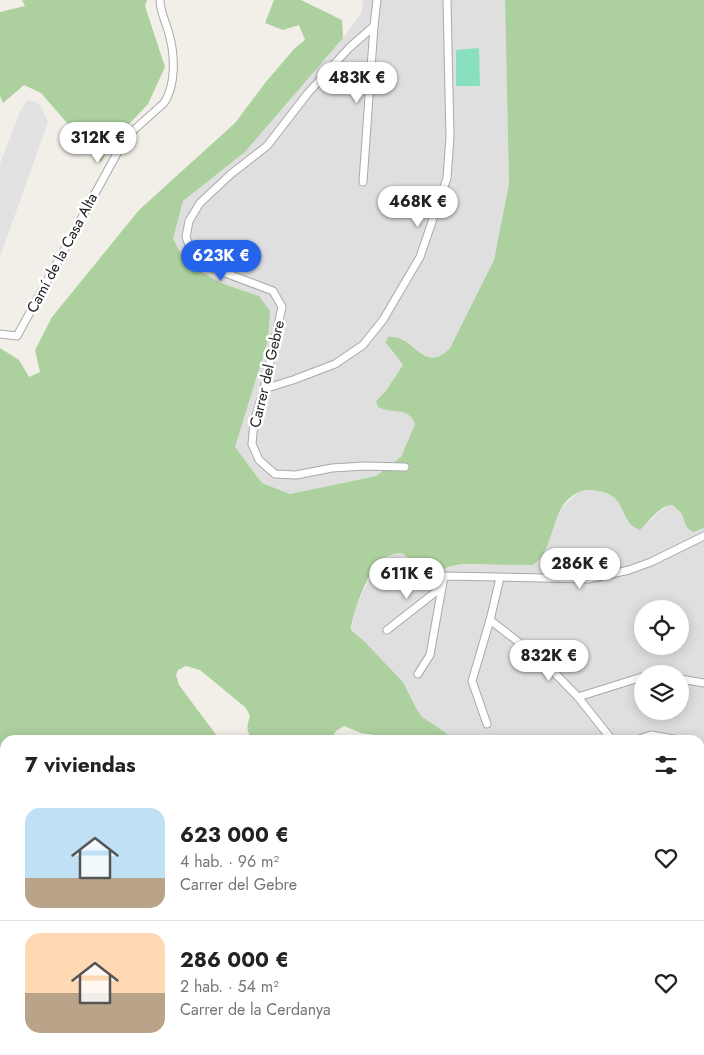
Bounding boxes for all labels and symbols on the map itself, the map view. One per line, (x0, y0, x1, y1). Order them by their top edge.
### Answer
pin: 483K € (316, 62, 398, 104)
pin: 312K € (57, 121, 139, 164)
pin: 468K € (377, 186, 459, 228)
street label: Camí de la Casa Alta (21, 189, 103, 317)
pin: 623K € (180, 240, 262, 282)
street label: Carrer del Gebre (244, 318, 290, 430)
pin: 286K € (539, 548, 621, 590)
pin: 611K € (366, 558, 448, 600)
pin: 832K € (508, 640, 590, 682)

